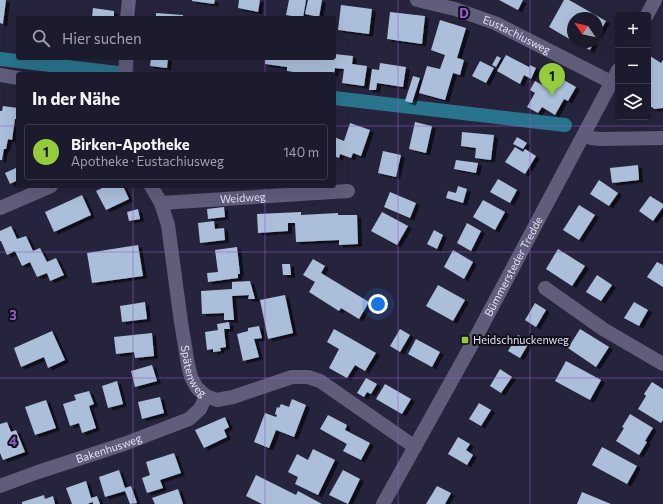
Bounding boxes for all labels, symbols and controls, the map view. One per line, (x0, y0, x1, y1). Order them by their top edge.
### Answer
text: D (459, 5, 469, 21)
street label: Eustachiusweg (481, 12, 553, 56)
north arrow (567, 12, 603, 48)
map controls (615, 12, 651, 120)
button: + (615, 12, 651, 48)
search box (16, 16, 336, 60)
icon: search (30, 27, 52, 49)
text: Hier suchen (62, 29, 142, 47)
button: − (615, 48, 651, 84)
pin: 1 (539, 63, 565, 96)
button: layers (615, 84, 651, 120)
text: In der Nähe (32, 88, 120, 109)
text: Birken-Apotheke (71, 135, 190, 153)
text: 1 (43, 144, 49, 160)
text: 140 m (283, 144, 319, 160)
text: Apotheke · Eustachiusweg (71, 153, 224, 169)
street label: Weidweg (220, 189, 266, 205)
street label: Bümmersteder Tredde (481, 214, 545, 318)
your location (368, 294, 388, 314)
text: 3 (9, 307, 17, 323)
place label: Heidschnuckenweg (473, 333, 569, 346)
marker: Heidschnuckenweg (460, 335, 470, 345)
street label: Spätenweg (179, 344, 210, 400)
street label: Bakenhusweg (74, 431, 143, 465)
text: 4 (9, 433, 17, 449)

